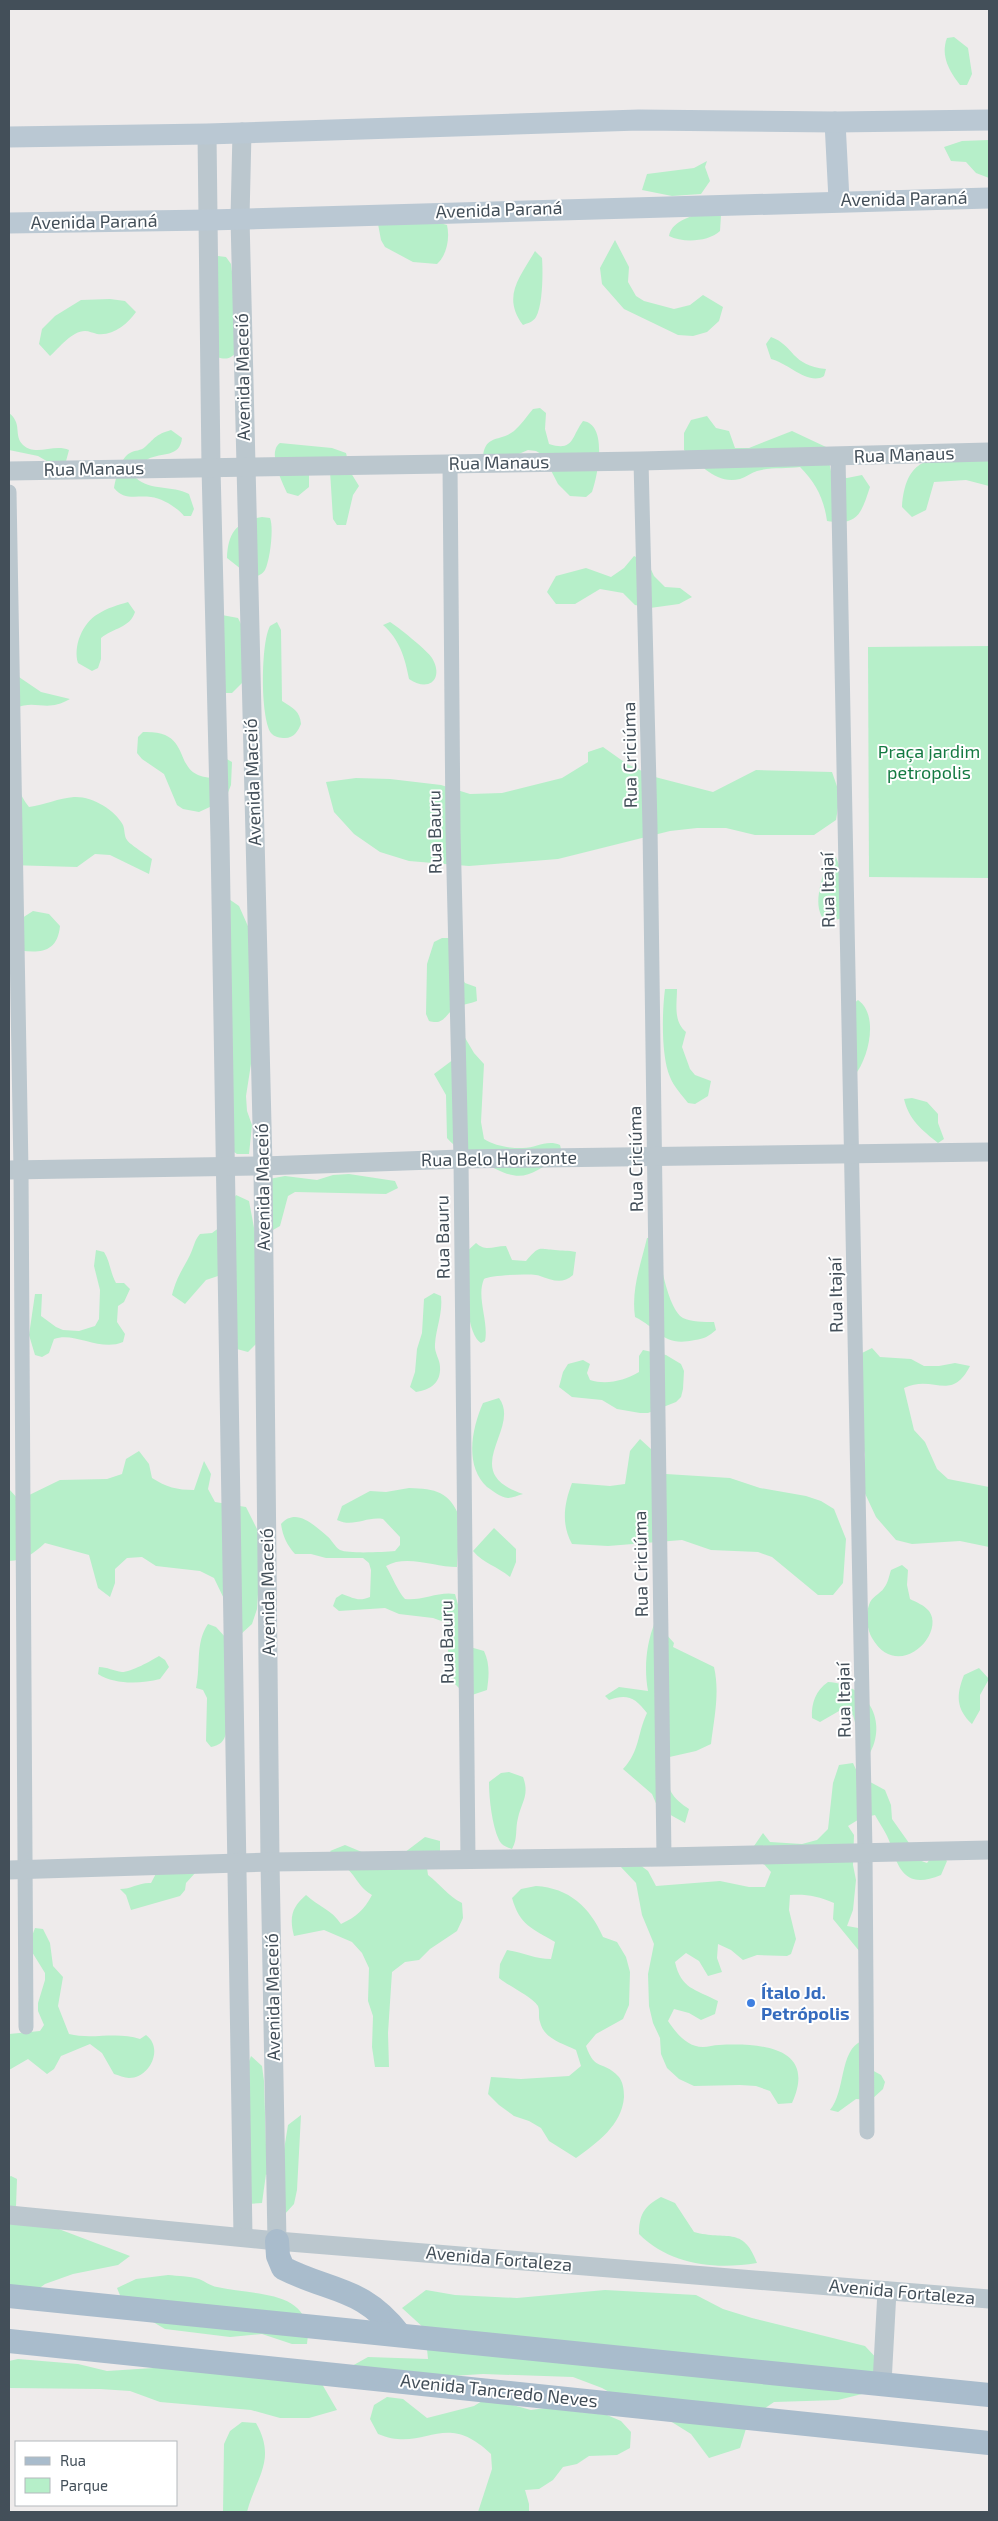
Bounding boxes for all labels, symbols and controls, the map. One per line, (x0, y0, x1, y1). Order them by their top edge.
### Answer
street label: Avenida Paraná (840, 186, 968, 210)
street label: Avenida Paraná (435, 196, 563, 222)
street label: Avenida Paraná (30, 209, 158, 233)
street label: Avenida Maceió (230, 313, 254, 441)
street label: Rua Manaus (853, 441, 955, 467)
street label: Rua Manaus (448, 450, 550, 474)
street label: Rua Manaus (43, 456, 145, 480)
street label: Rua Criciúma (617, 702, 641, 808)
street label: Avenida Maceió (239, 718, 265, 846)
park label: Praça jardim petropolis (878, 740, 980, 783)
street label: Rua Bauru (422, 790, 446, 874)
street label: Rua Itajaí (815, 852, 839, 928)
street label: Rua Criciúma (623, 1106, 647, 1212)
street label: Avenida Maceió (250, 1123, 274, 1251)
street label: Rua Belo Horizonte (421, 1146, 577, 1170)
street label: Rua Bauru (430, 1195, 454, 1279)
street label: Rua Itajaí (823, 1257, 847, 1333)
street label: Rua Criciúma (628, 1511, 652, 1617)
street label: Avenida Maceió (255, 1528, 279, 1656)
street label: Rua Bauru (434, 1600, 458, 1684)
street label: Rua Itajaí (831, 1662, 855, 1738)
street label: Avenida Maceió (260, 1933, 284, 2061)
place label: Ítalo Jd. Petrópolis (761, 1981, 850, 2024)
marker: Ítalo Jd. Petrópolis (745, 1997, 757, 2009)
street label: Avenida Fortaleza (425, 2241, 573, 2275)
street label: Avenida Fortaleza (828, 2274, 976, 2308)
street label: Avenida Tancredo Neves (399, 2369, 599, 2411)
legend (15, 2441, 178, 2506)
text: Rua (60, 2451, 86, 2469)
text: Parque (60, 2476, 108, 2494)

